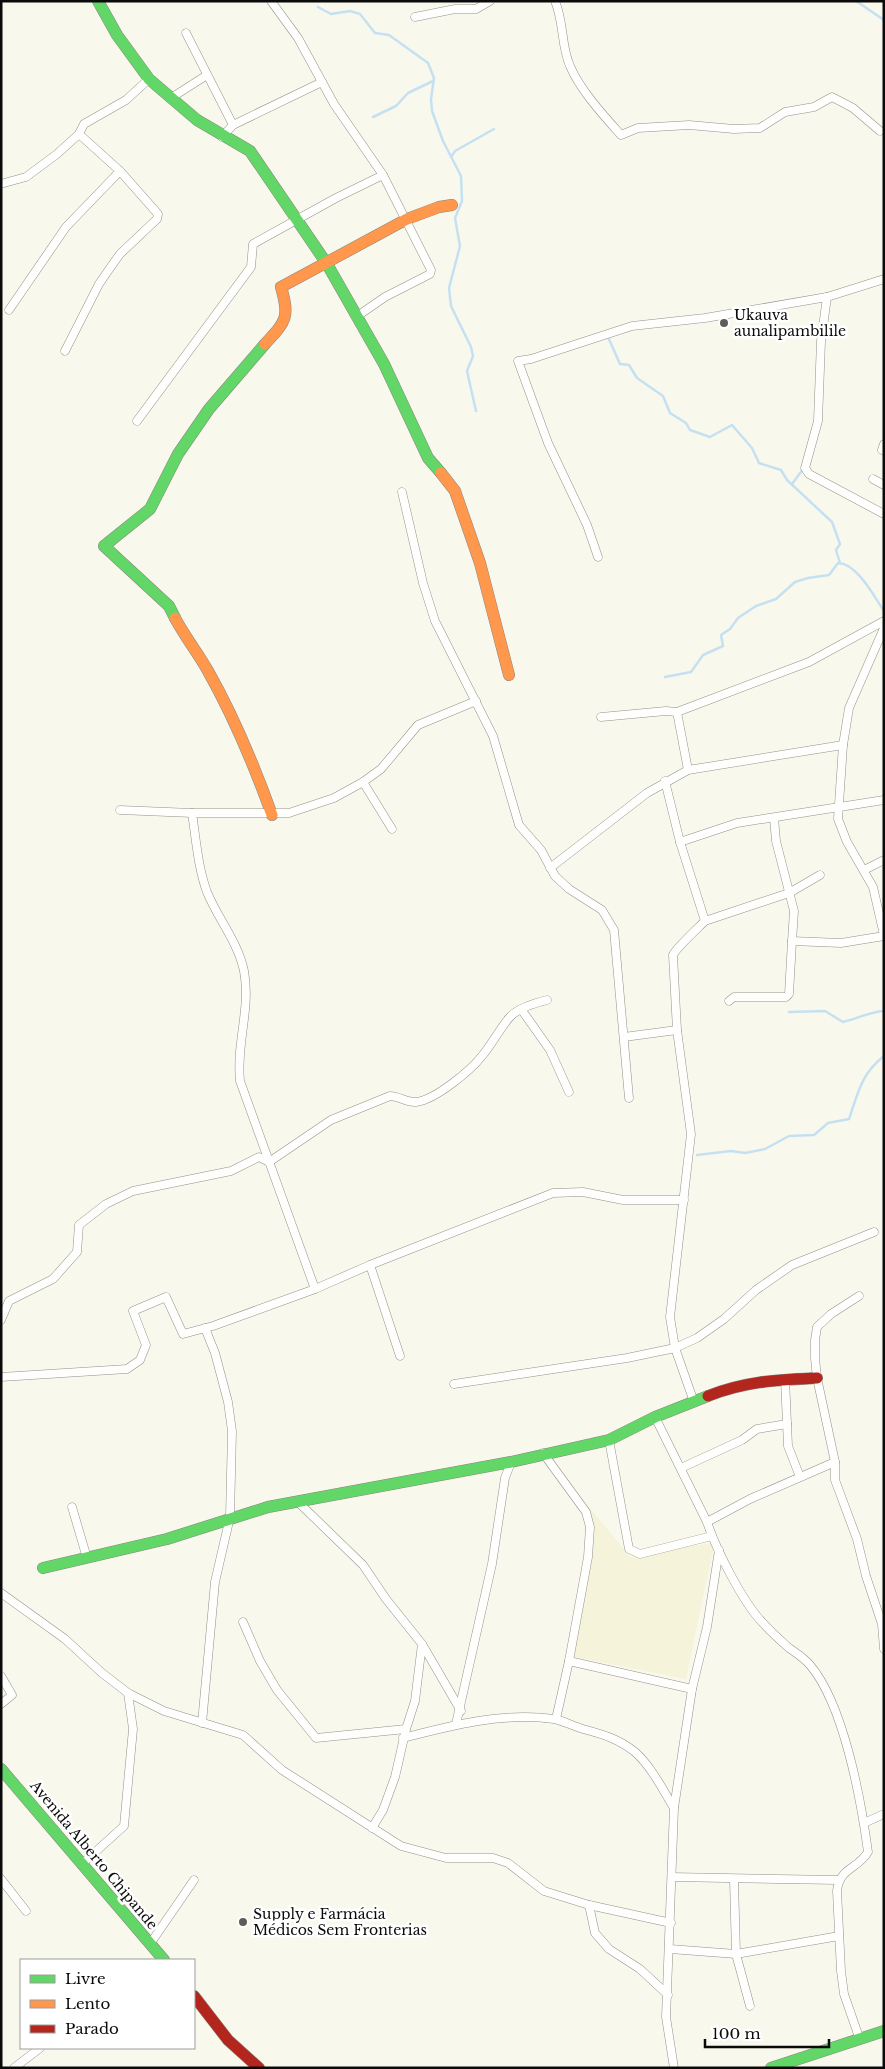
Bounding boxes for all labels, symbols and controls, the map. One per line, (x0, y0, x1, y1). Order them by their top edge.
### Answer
place label: Ukauva aunalipambilile (734, 306, 846, 340)
marker: Ukauva aunalipambilile (718, 317, 730, 329)
street label: Avenida Alberto Chipande (26, 1776, 162, 1933)
place label: Supply e Farmácia Médicos Sem Fronterias (253, 1905, 427, 1939)
marker: Supply e Farmácia Médicos Sem Fronterias (237, 1916, 249, 1928)
legend (20, 1959, 195, 2049)
text: Livre (65, 1969, 106, 1988)
text: Lento (65, 1994, 111, 2013)
scale bar (705, 2016, 829, 2048)
text: Parado (65, 2019, 119, 2038)
text: 100 m (712, 2024, 761, 2043)

